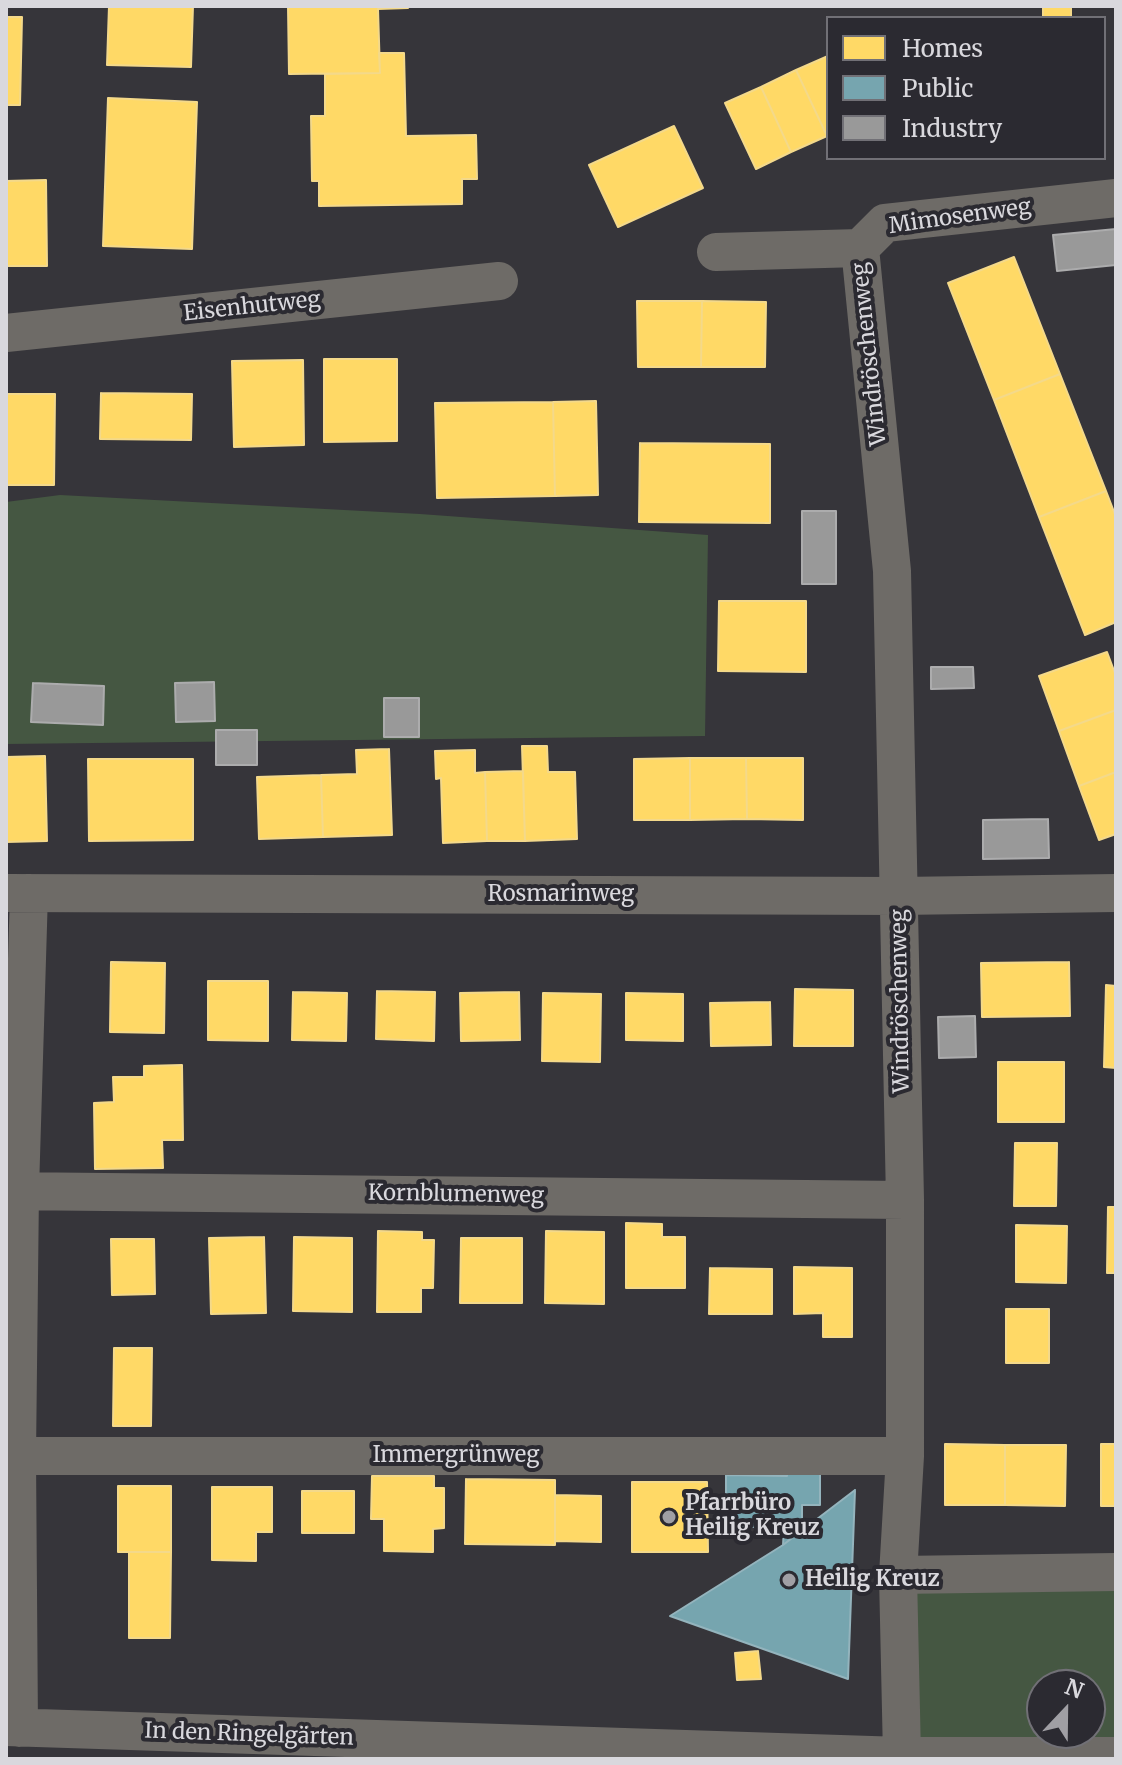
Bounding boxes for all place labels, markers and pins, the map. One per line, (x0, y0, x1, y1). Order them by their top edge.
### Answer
place label: Pfarrbüro Heilig Kreuz (685, 1491, 820, 1542)
marker: Pfarrbüro Heilig Kreuz (660, 1508, 678, 1526)
place label: Heilig Kreuz (805, 1567, 940, 1593)
marker: Heilig Kreuz (780, 1571, 798, 1589)

